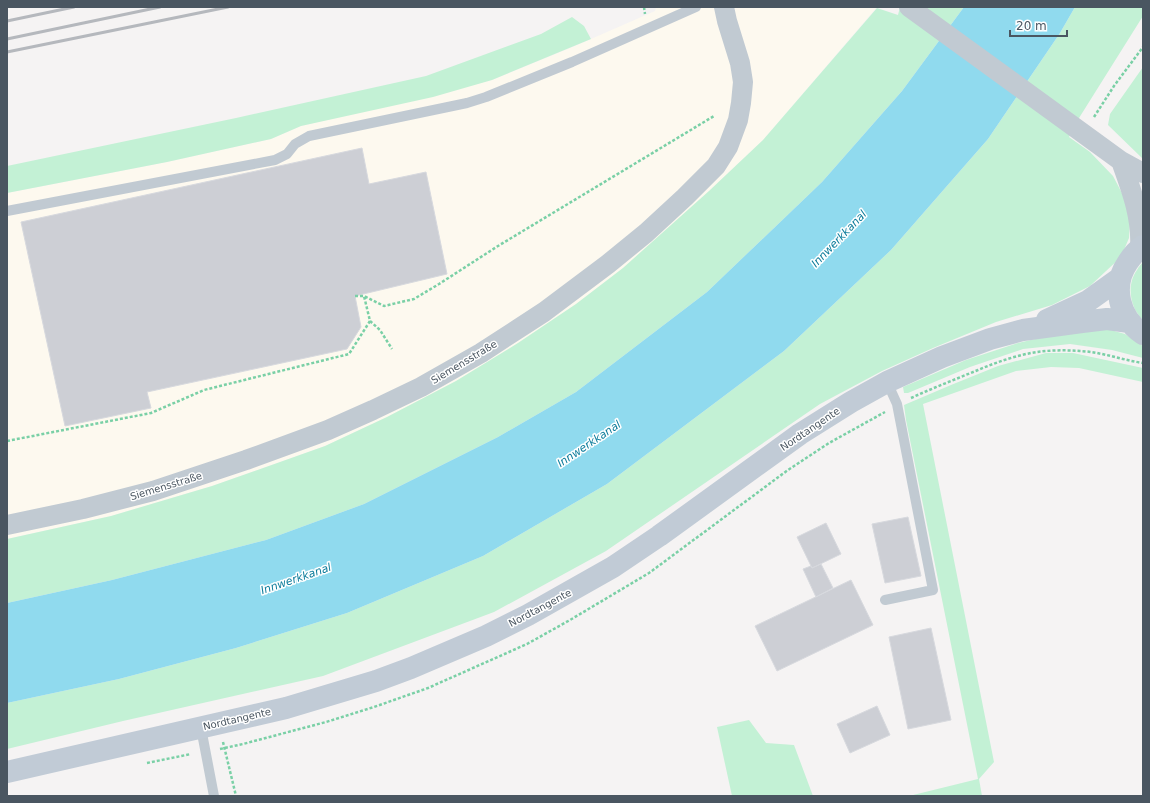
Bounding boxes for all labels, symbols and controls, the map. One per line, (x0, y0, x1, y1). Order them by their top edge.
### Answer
scale bar (1010, 12, 1067, 38)
text: 20 m (1016, 19, 1047, 33)
water label: Innwerkkanal (809, 208, 869, 270)
street label: Siemensstraße (429, 338, 499, 386)
street label: Nordtangente (778, 405, 842, 453)
water label: Innwerkkanal (555, 418, 623, 470)
street label: Siemensstraße (129, 470, 203, 502)
water label: Innwerkkanal (259, 561, 333, 597)
street label: Nordtangente (507, 587, 573, 629)
street label: Nordtangente (202, 706, 272, 732)

